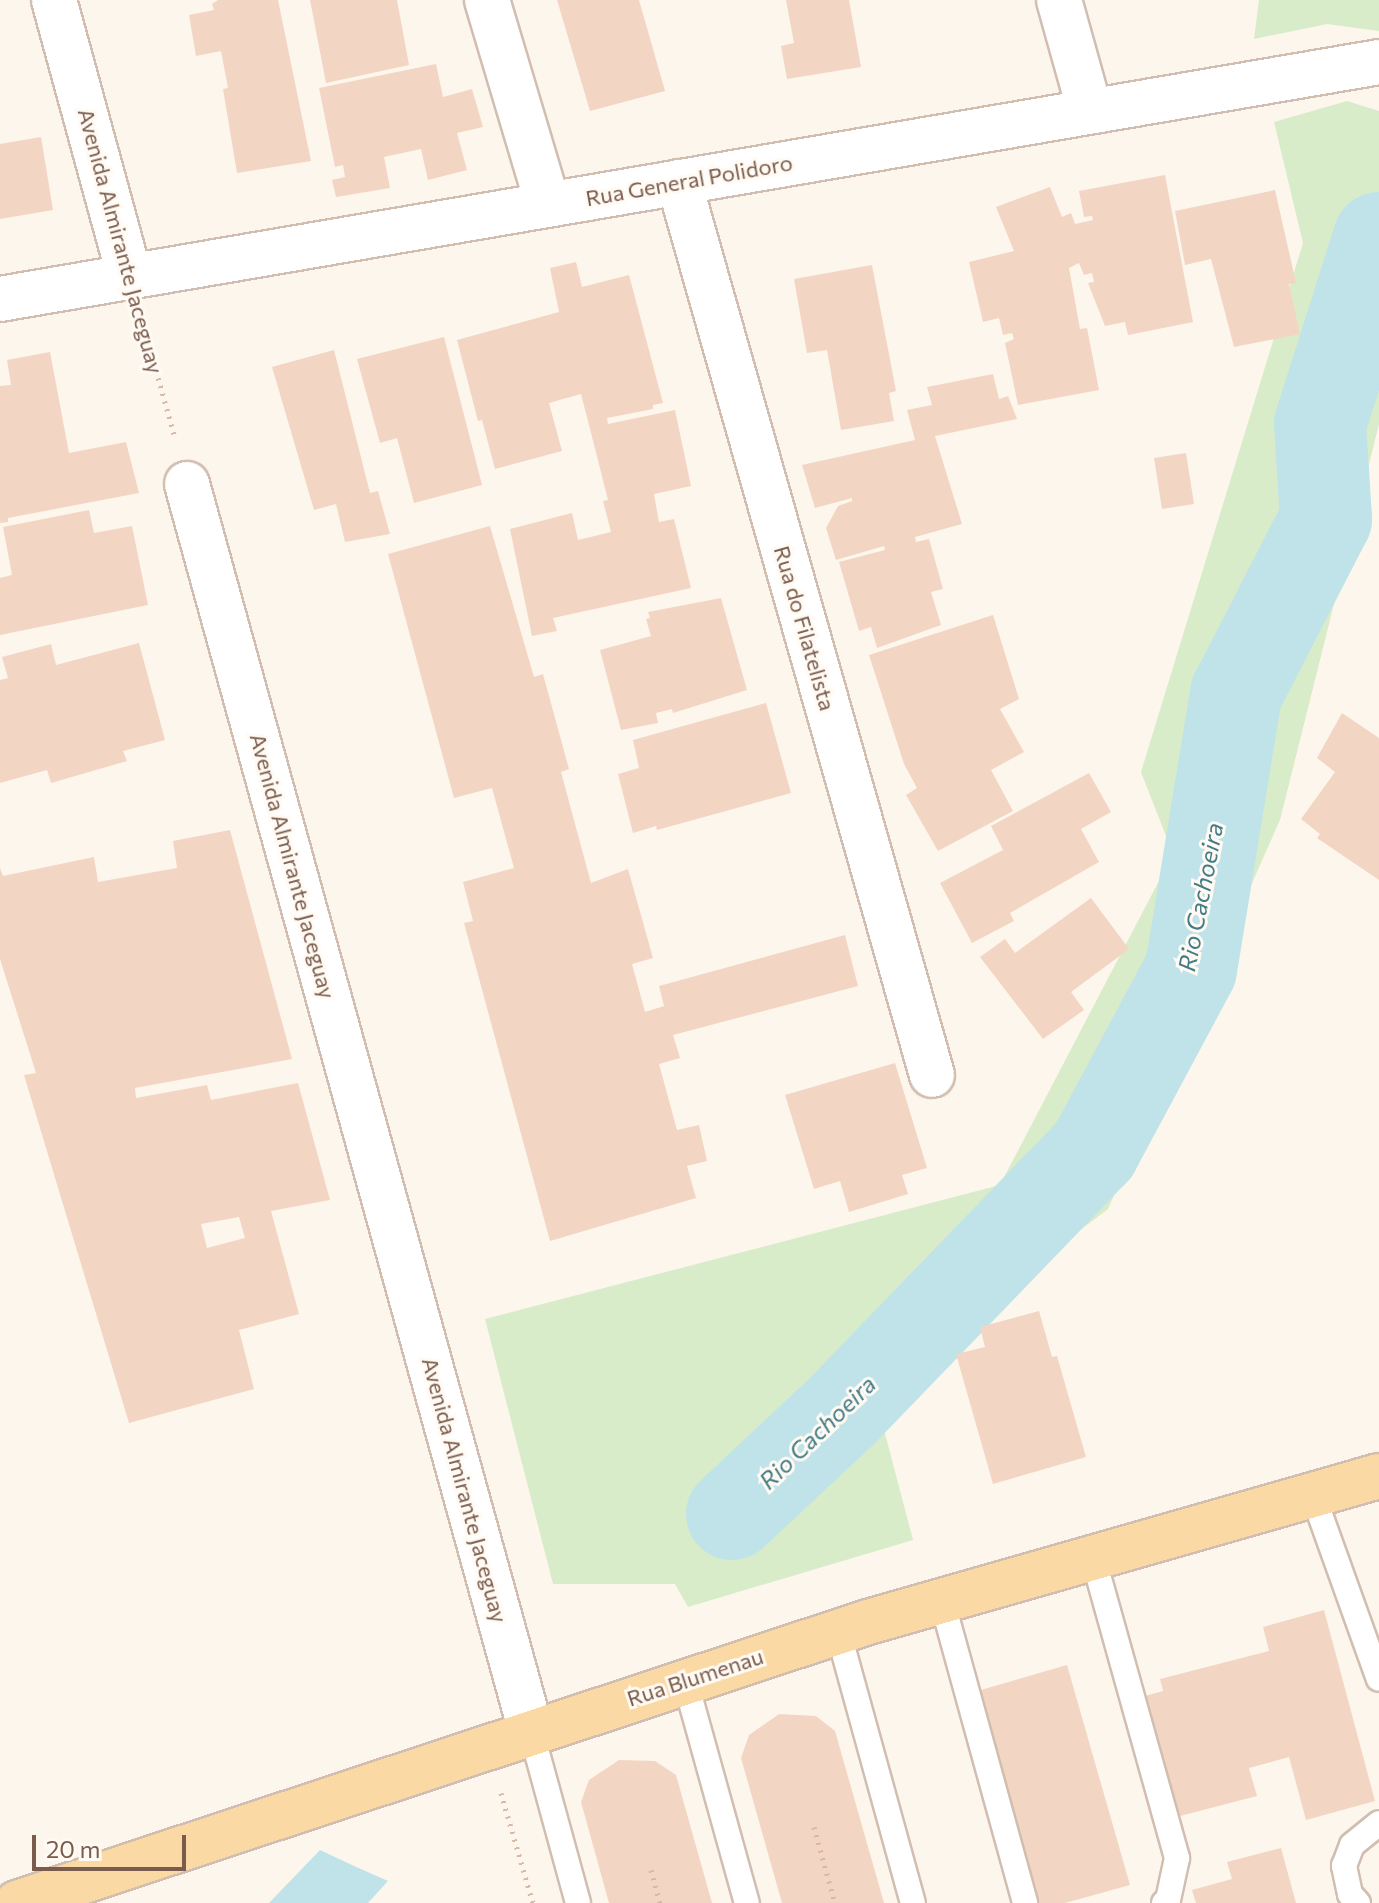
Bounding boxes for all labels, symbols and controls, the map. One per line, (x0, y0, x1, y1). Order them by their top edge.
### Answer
street label: Avenida Almirante Jaceguay (73, 105, 169, 377)
street label: Rua General Polidoro (583, 149, 795, 211)
street label: Rua do Filatelista (769, 543, 841, 713)
street label: Avenida Almirante Jaceguay (245, 730, 341, 1002)
water label: Rio Cachoeira (1171, 820, 1229, 974)
street label: Avenida Almirante Jaceguay (417, 1354, 513, 1626)
water label: Rio Cachoeira (753, 1369, 881, 1495)
street label: Rua Blumenau (623, 1643, 767, 1711)
scale bar (36, 1819, 190, 1869)
text: 20 m (46, 1834, 100, 1863)

